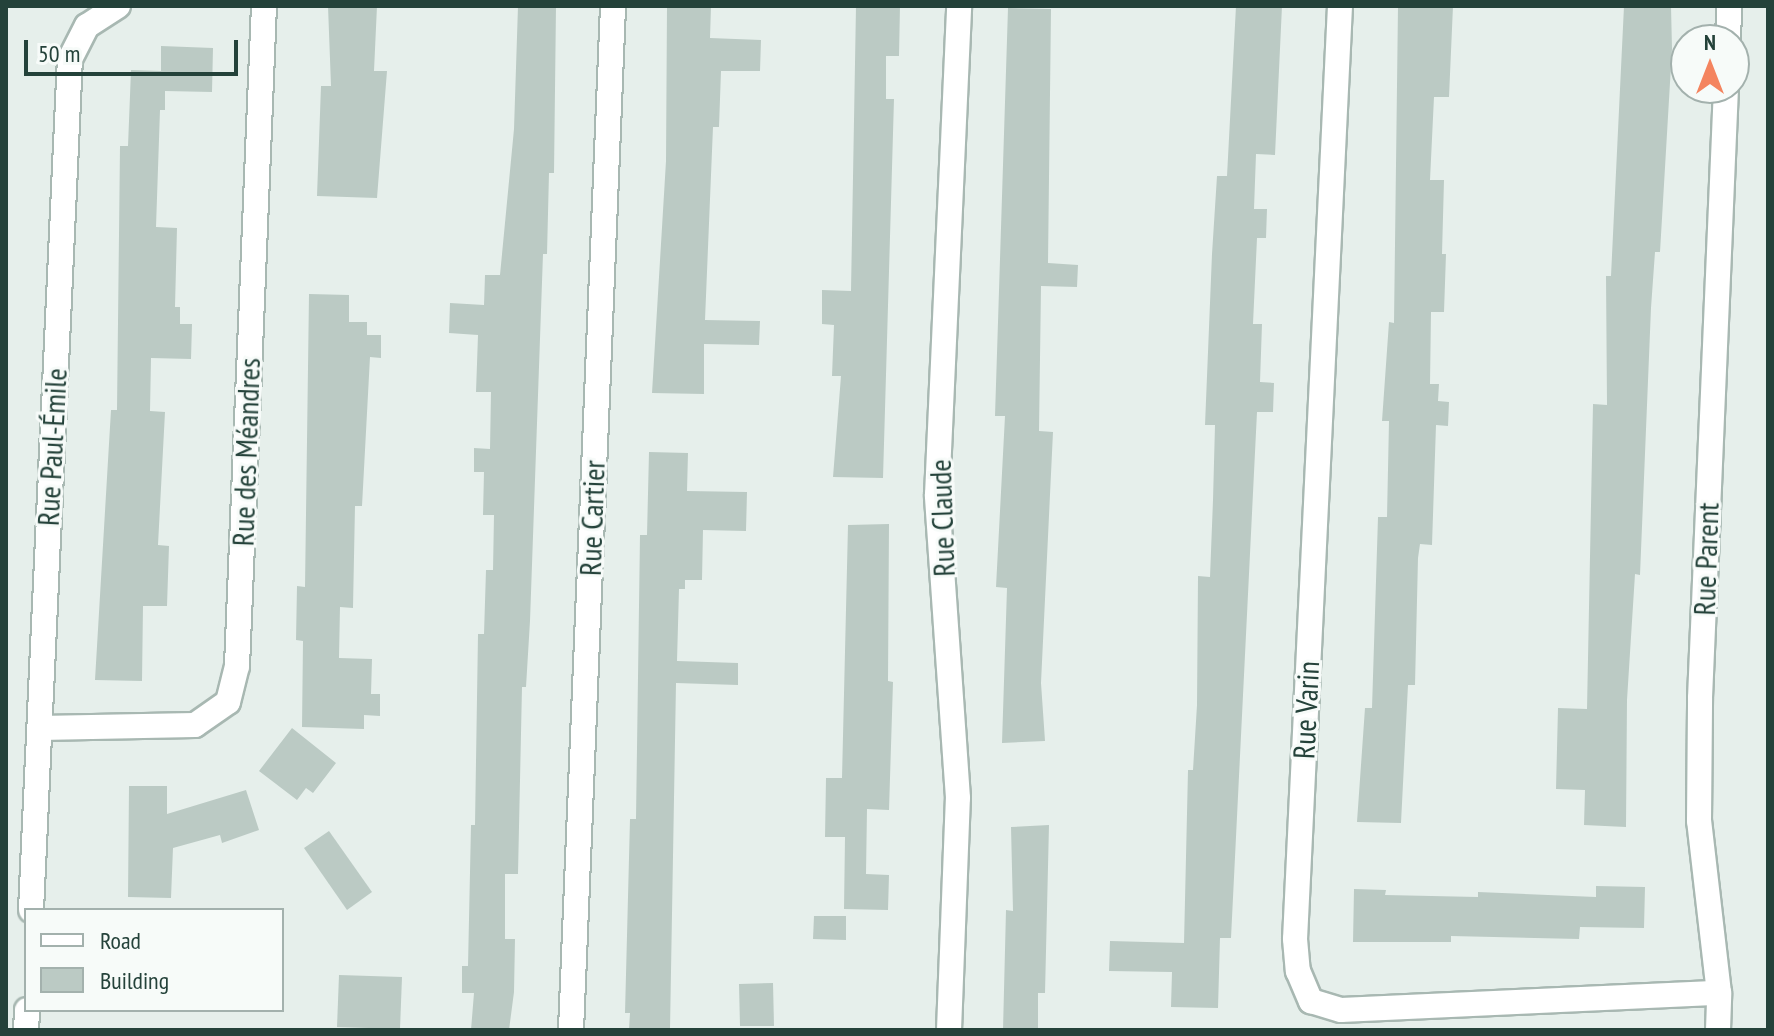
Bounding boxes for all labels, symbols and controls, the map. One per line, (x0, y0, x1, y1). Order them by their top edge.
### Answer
scale bar (28, 24, 242, 74)
north arrow (1670, 24, 1750, 104)
text: N (1704, 28, 1716, 56)
text: 50 m (38, 38, 80, 69)
street label: Rue des Méandres (225, 357, 267, 547)
street label: Rue Paul-Émile (30, 367, 74, 527)
street label: Rue Cartier (572, 459, 612, 577)
street label: Rue Claude (922, 459, 962, 577)
street label: Rue Parent (1686, 502, 1726, 616)
street label: Rue Varin (1285, 660, 1327, 760)
legend (24, 908, 284, 1012)
text: Road (100, 925, 141, 956)
text: Building (100, 965, 169, 996)

